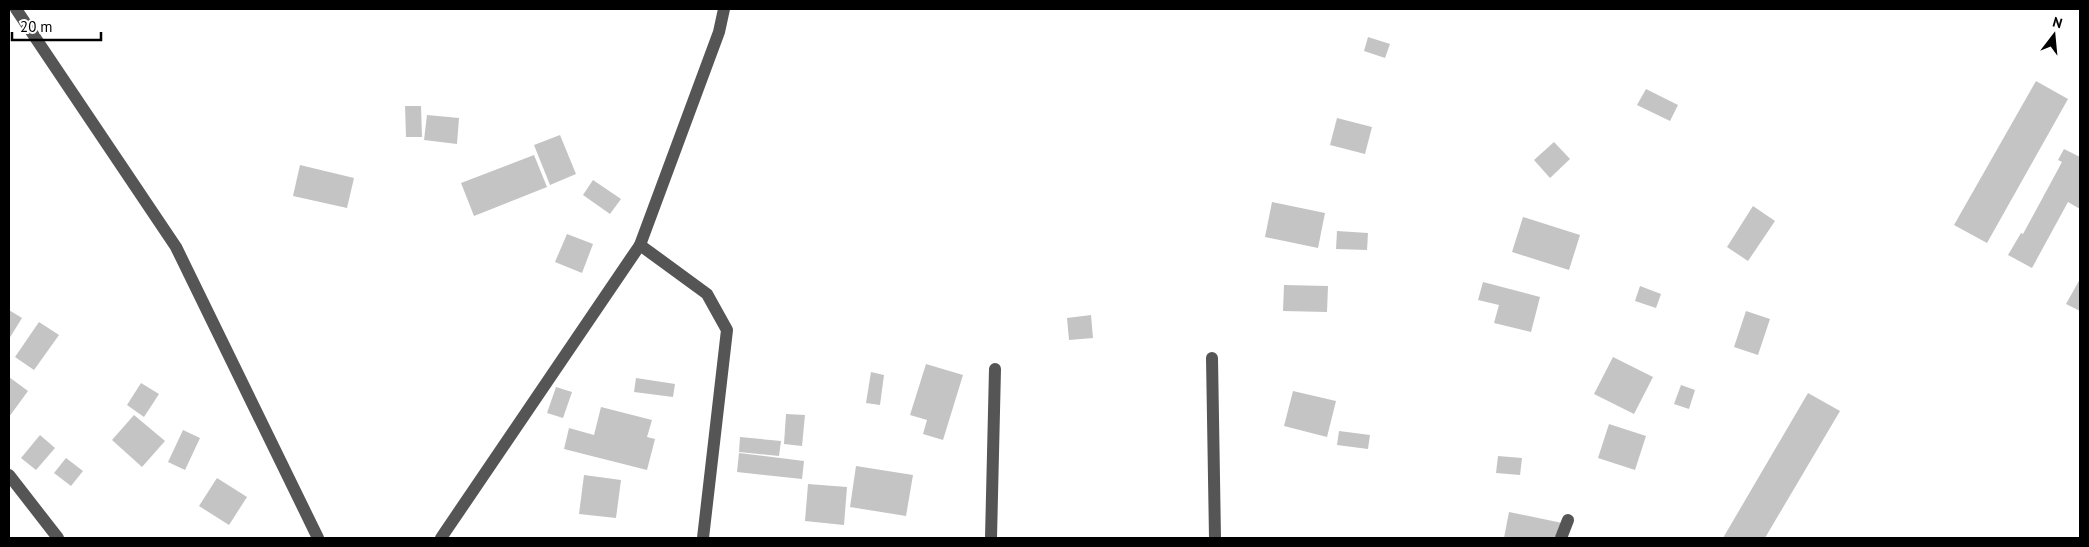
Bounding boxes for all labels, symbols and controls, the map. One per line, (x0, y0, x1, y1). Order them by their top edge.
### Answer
scale bar (12, 10, 101, 42)
north arrow (2029, 10, 2079, 60)
text: N (2051, 13, 2064, 32)
text: 20 m (20, 17, 53, 36)

